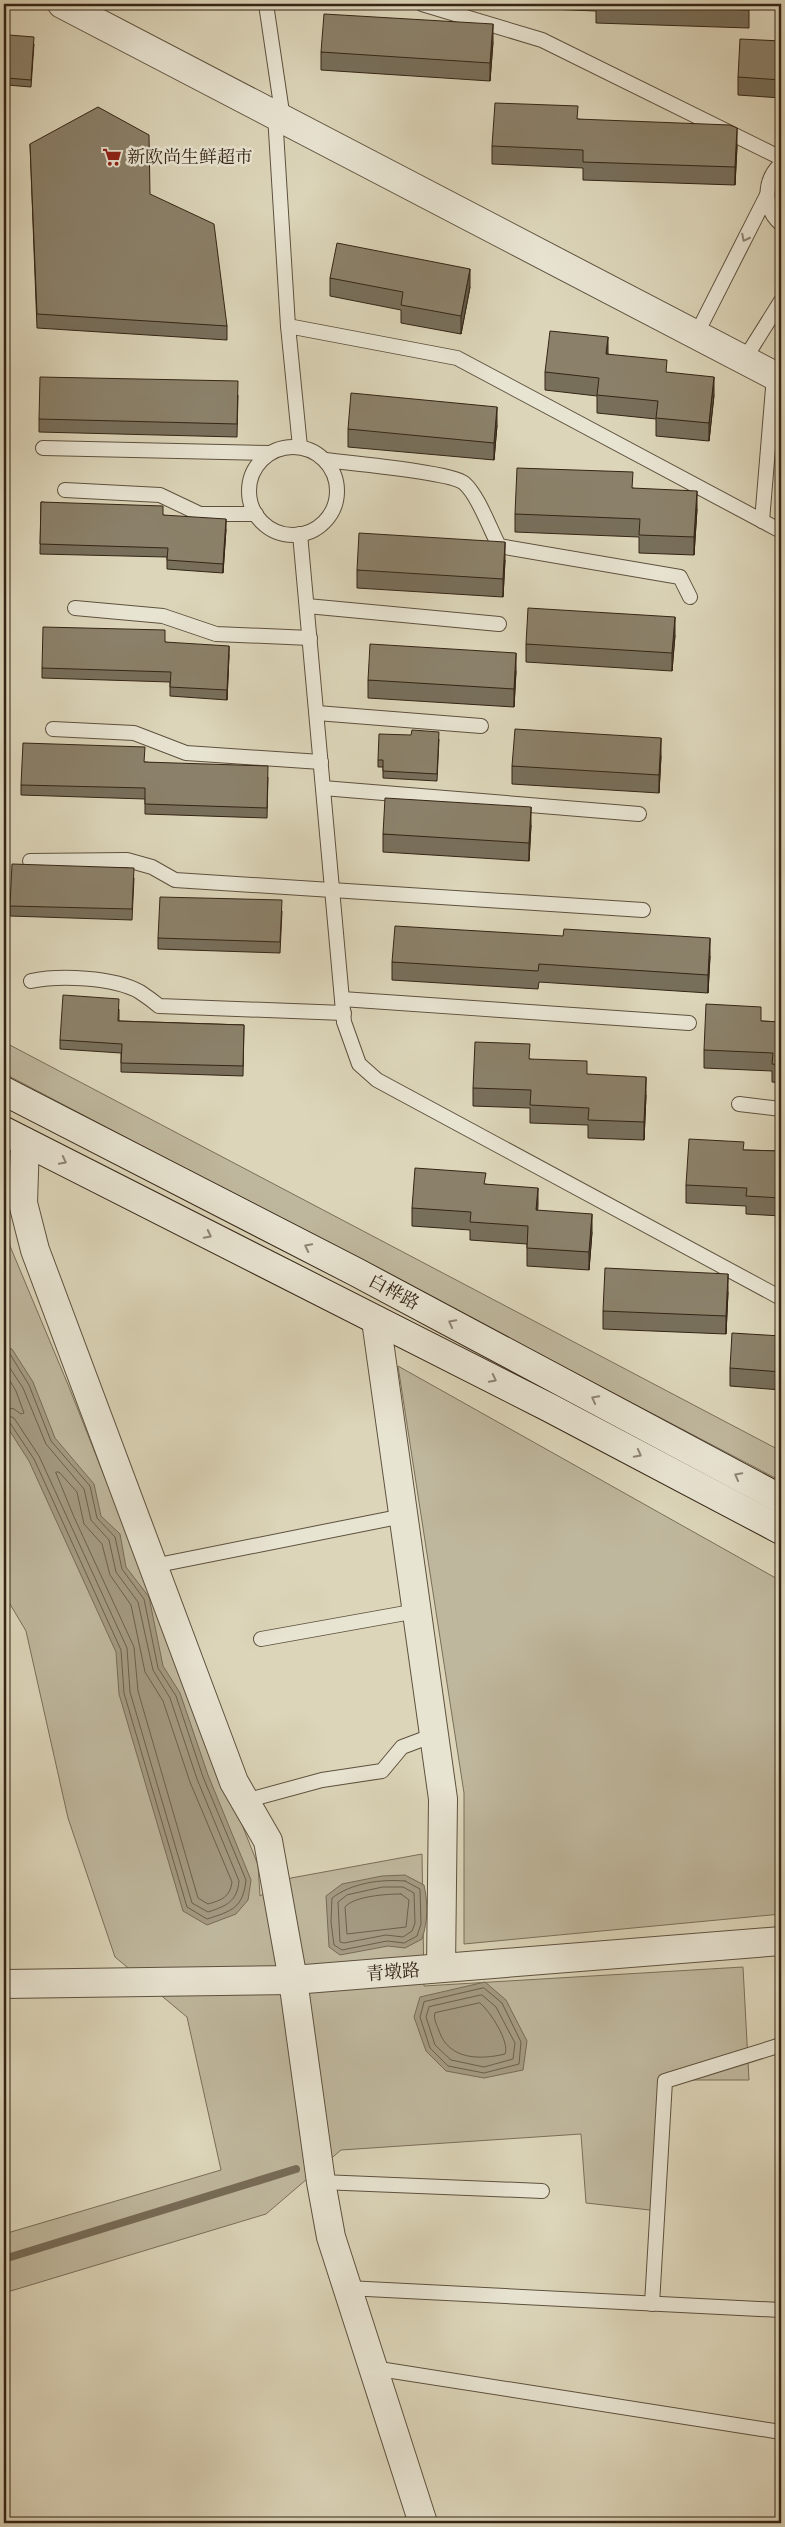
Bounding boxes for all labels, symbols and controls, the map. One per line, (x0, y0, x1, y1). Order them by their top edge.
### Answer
supermarket icon: 新欧尚生鲜超市 (101, 146, 123, 168)
place label: 新欧尚生鲜超市 (127, 146, 253, 168)
one-way arrow (741, 233, 751, 242)
one-way arrow (58, 1155, 67, 1165)
one-way arrow (203, 1229, 212, 1239)
one-way arrow (304, 1243, 313, 1253)
street label: 白桦路 (365, 1270, 423, 1314)
one-way arrow (448, 1319, 457, 1329)
one-way arrow (488, 1373, 497, 1383)
one-way arrow (592, 1395, 601, 1405)
one-way arrow (632, 1448, 641, 1458)
one-way arrow (735, 1472, 744, 1482)
street label: 青墩路 (365, 1959, 421, 1985)

